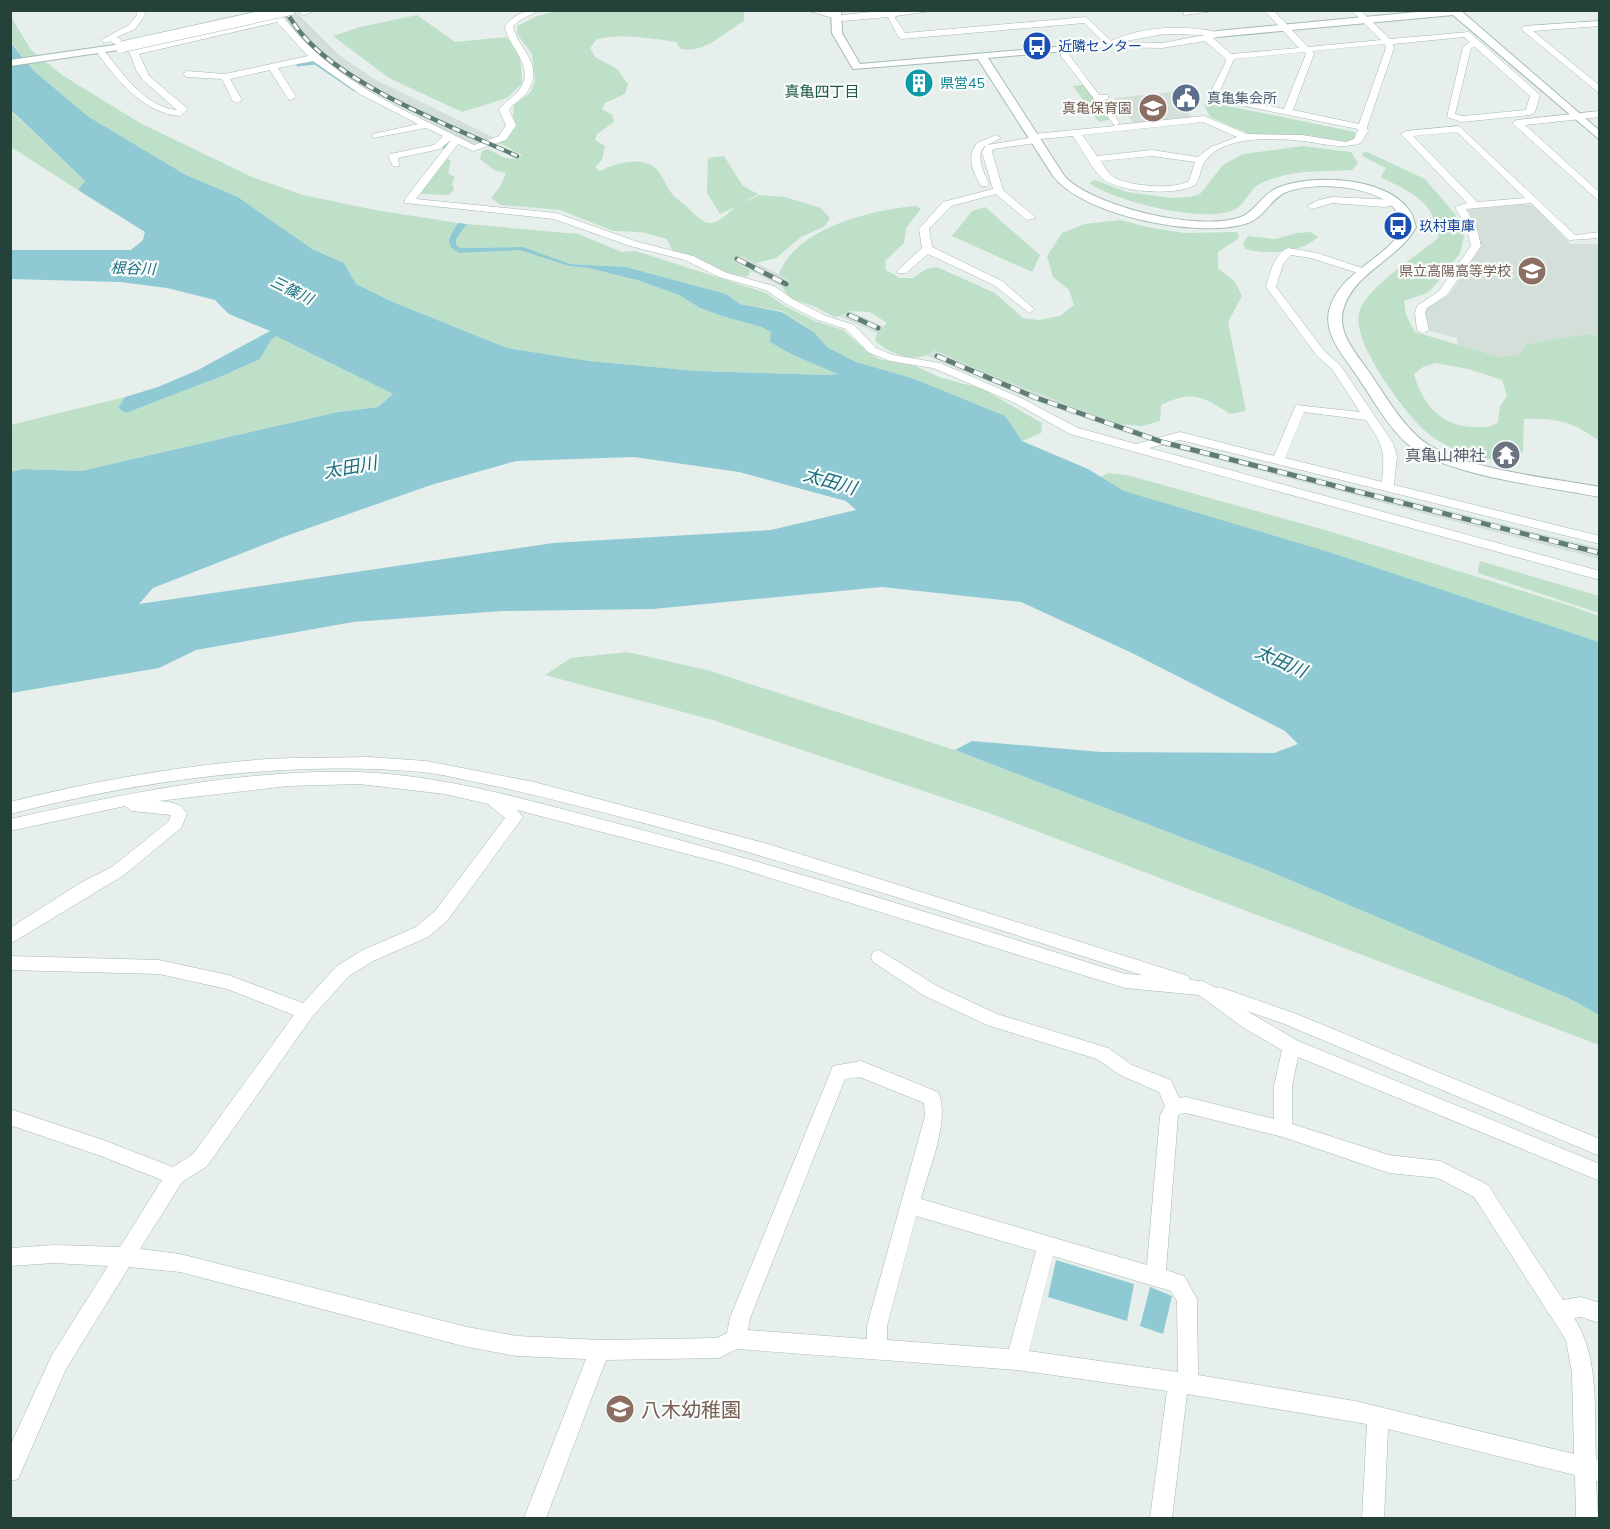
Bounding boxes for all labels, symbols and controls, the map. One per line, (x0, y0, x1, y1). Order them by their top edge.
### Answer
bus stop icon: 近隣センター (1021, 30, 1053, 62)
place label: 近隣センター (1058, 37, 1142, 55)
building icon: 県営45 (903, 67, 935, 99)
place label: 県営45 (940, 74, 985, 92)
district label: 真亀四丁目 (784, 82, 860, 101)
public building icon: 真亀集会所 (1170, 82, 1202, 114)
place label: 真亀集会所 (1207, 89, 1277, 107)
school or university icon: 真亀保育園 (1137, 92, 1169, 124)
place label: 真亀保育園 (1062, 99, 1132, 117)
bus stop icon: 玖村車庫 (1382, 210, 1414, 242)
place label: 玖村車庫 (1419, 217, 1475, 235)
school or university icon: 県立高陽高等学校 (1516, 255, 1548, 287)
water label: 根谷川 (110, 258, 158, 278)
place label: 県立高陽高等学校 (1399, 262, 1511, 280)
water label: 三篠川 (268, 272, 318, 309)
temple icon: 真亀山神社 (1490, 439, 1522, 471)
place label: 真亀山神社 (1405, 445, 1485, 465)
water label: 太田川 (321, 451, 381, 483)
water label: 太田川 (801, 463, 861, 500)
water label: 太田川 (1252, 640, 1312, 683)
school or university icon: 八木幼稚園 (604, 1393, 636, 1425)
place label: 八木幼稚園 (641, 1397, 741, 1422)

